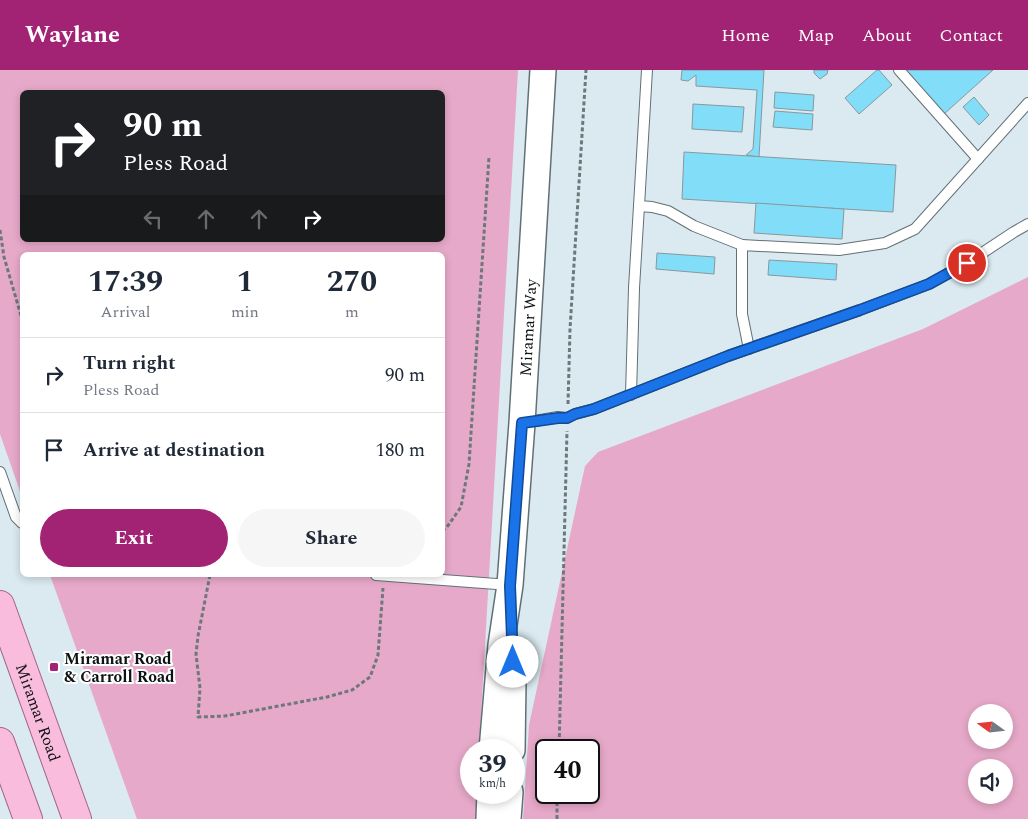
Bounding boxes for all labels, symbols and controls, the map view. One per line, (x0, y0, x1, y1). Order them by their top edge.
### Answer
text: Waylane (25, 17, 120, 53)
text: Home (721, 22, 770, 49)
text: Map (798, 22, 834, 49)
text: About (862, 22, 912, 49)
text: Contact (940, 22, 1003, 49)
text: 90 m (123, 99, 203, 152)
icon: right (40, 110, 105, 175)
text: Pless Road (123, 147, 228, 180)
icon: left (139, 205, 167, 233)
icon: ahead (192, 205, 220, 233)
icon: ahead (245, 205, 273, 233)
icon: right (298, 205, 326, 233)
pin (946, 242, 988, 284)
icon: arrive (953, 249, 981, 277)
text: 17:39 (88, 259, 163, 305)
text: 1 (236, 259, 253, 305)
text: 270 (327, 259, 377, 305)
street label: Miramar Way (514, 277, 544, 377)
text: Arrival (101, 300, 150, 324)
text: min (231, 300, 259, 324)
text: m (345, 300, 359, 324)
text: Turn right (83, 349, 176, 378)
icon: right (40, 361, 68, 389)
text: 90 m (385, 361, 425, 390)
text: Pless Road (83, 378, 159, 402)
icon: arrive (40, 436, 68, 464)
text: Arrive at destination (83, 436, 265, 465)
text: 180 m (375, 436, 425, 465)
button: Exit (40, 509, 228, 567)
button: Share (238, 509, 425, 567)
position arrow (486, 635, 538, 687)
place label: Miramar Road & Carroll Road (64, 647, 175, 689)
street label: Miramar Road (9, 660, 66, 765)
marker: Miramar Road & Carroll Road (48, 661, 60, 673)
north arrow (968, 704, 1012, 749)
map controls (968, 704, 1013, 804)
speed limit sign: 40 (535, 739, 600, 804)
text: 39 (478, 746, 507, 784)
button: sound (968, 759, 1013, 804)
text: km/h (479, 774, 506, 793)

